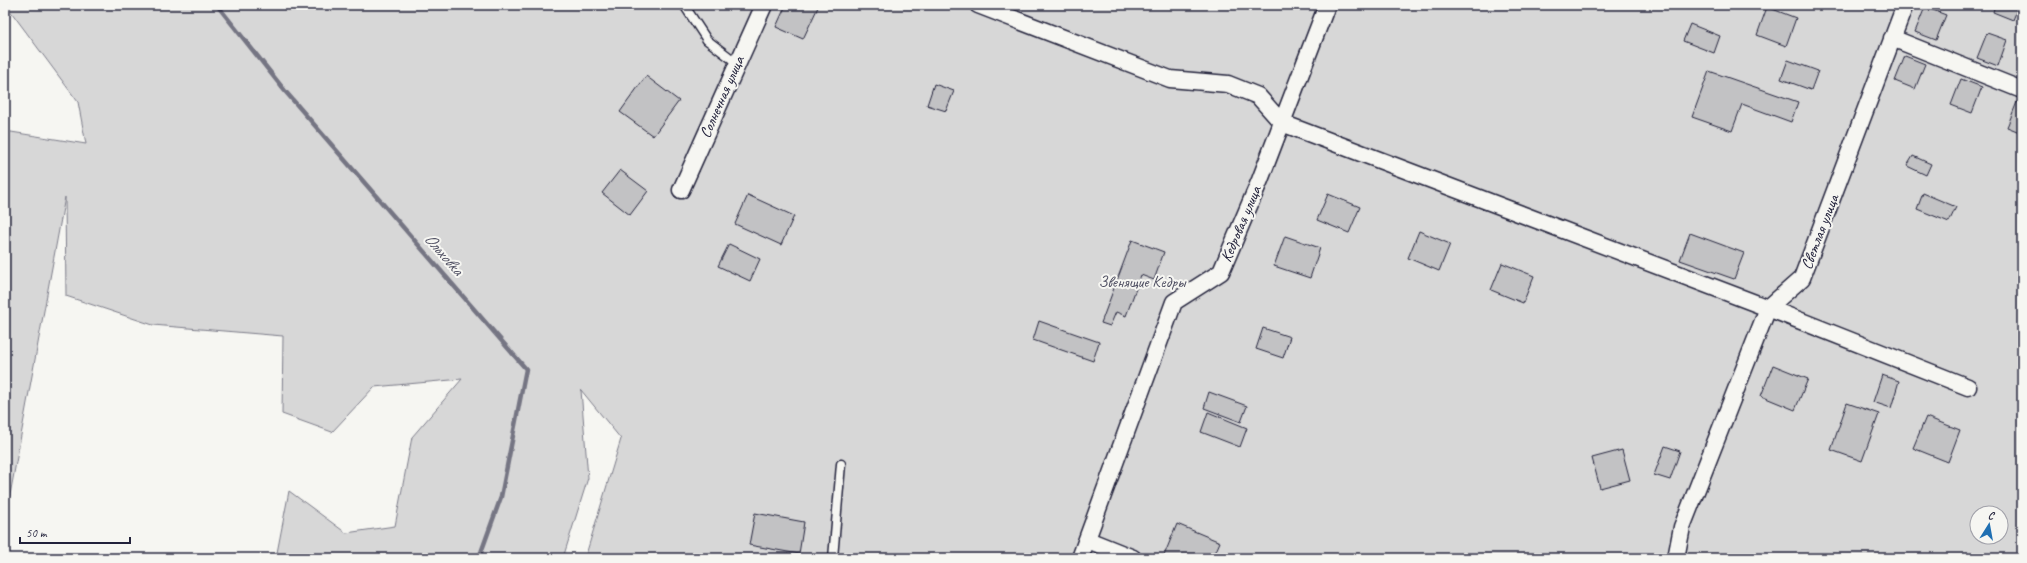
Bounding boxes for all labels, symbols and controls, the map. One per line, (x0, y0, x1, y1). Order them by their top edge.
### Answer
street label: Солнечная улица (695, 52, 749, 141)
street label: Кедровая улица (1216, 182, 1266, 265)
street label: Светлая улица (1797, 190, 1844, 272)
water label: Ольховка (420, 229, 469, 281)
park label: Звенящие Кедры (1098, 272, 1187, 292)
north arrow (1969, 505, 2009, 545)
text: С (1987, 508, 1996, 523)
scale bar (20, 519, 130, 545)
text: 50 m (26, 525, 48, 541)

